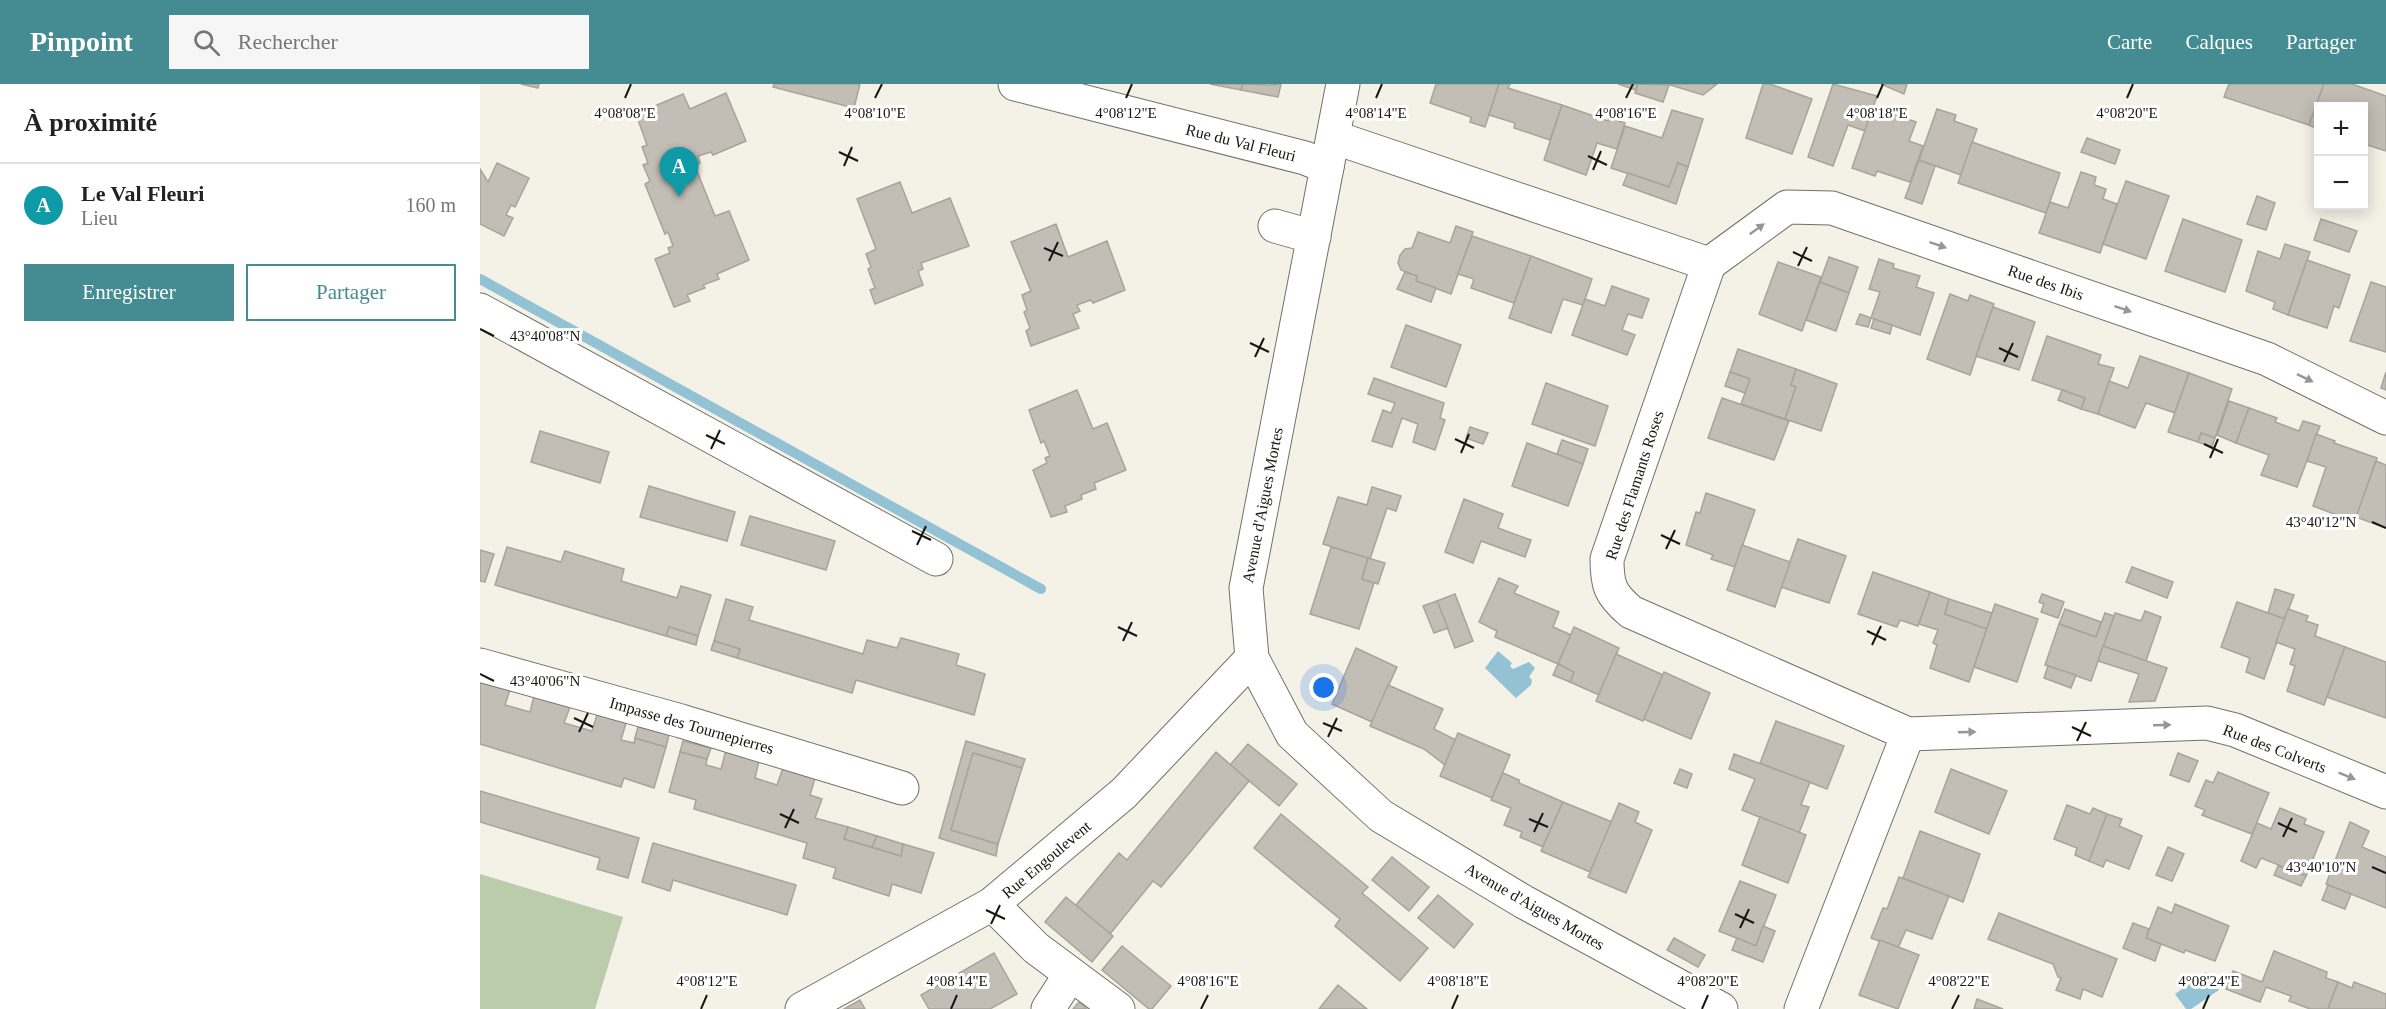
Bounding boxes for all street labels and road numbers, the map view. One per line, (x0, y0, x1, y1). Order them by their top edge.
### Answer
street label: Rue du Val Fleuri (1184, 121, 1298, 165)
street label: Rue des Ibis (2006, 262, 2086, 303)
street label: Rue des Flamants Roses (1602, 408, 1667, 562)
street label: Avenue d'Aigues Mortes (1239, 426, 1287, 585)
street label: Impasse des Tournepierres (607, 694, 776, 758)
street label: Rue des Colverts (2221, 721, 2329, 776)
street label: Rue Engoulevent (998, 817, 1095, 902)
street label: Avenue d'Aigues Mortes (1462, 860, 1607, 954)

